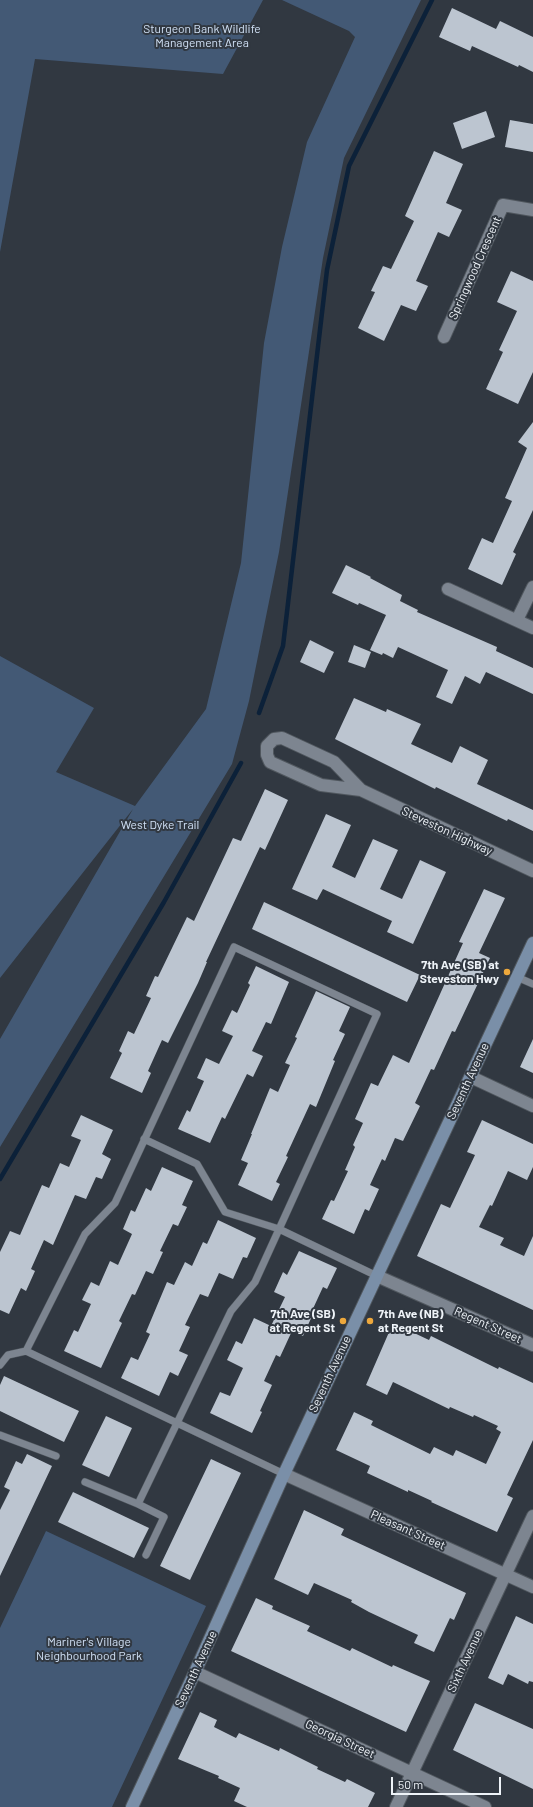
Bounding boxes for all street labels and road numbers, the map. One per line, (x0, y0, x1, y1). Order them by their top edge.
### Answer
street label: Springwood Crescent (446, 214, 504, 322)
street label: Steveston Highway (399, 804, 495, 858)
street label: Seventh Avenue (444, 1040, 492, 1122)
street label: Regent Street (452, 1304, 524, 1346)
street label: Seventh Avenue (306, 1333, 354, 1415)
street label: Pleasant Street (368, 1507, 448, 1553)
street label: Seventh Avenue (172, 1628, 220, 1710)
street label: Sixth Avenue (444, 1628, 486, 1694)
street label: Georgia Street (303, 1717, 377, 1761)

